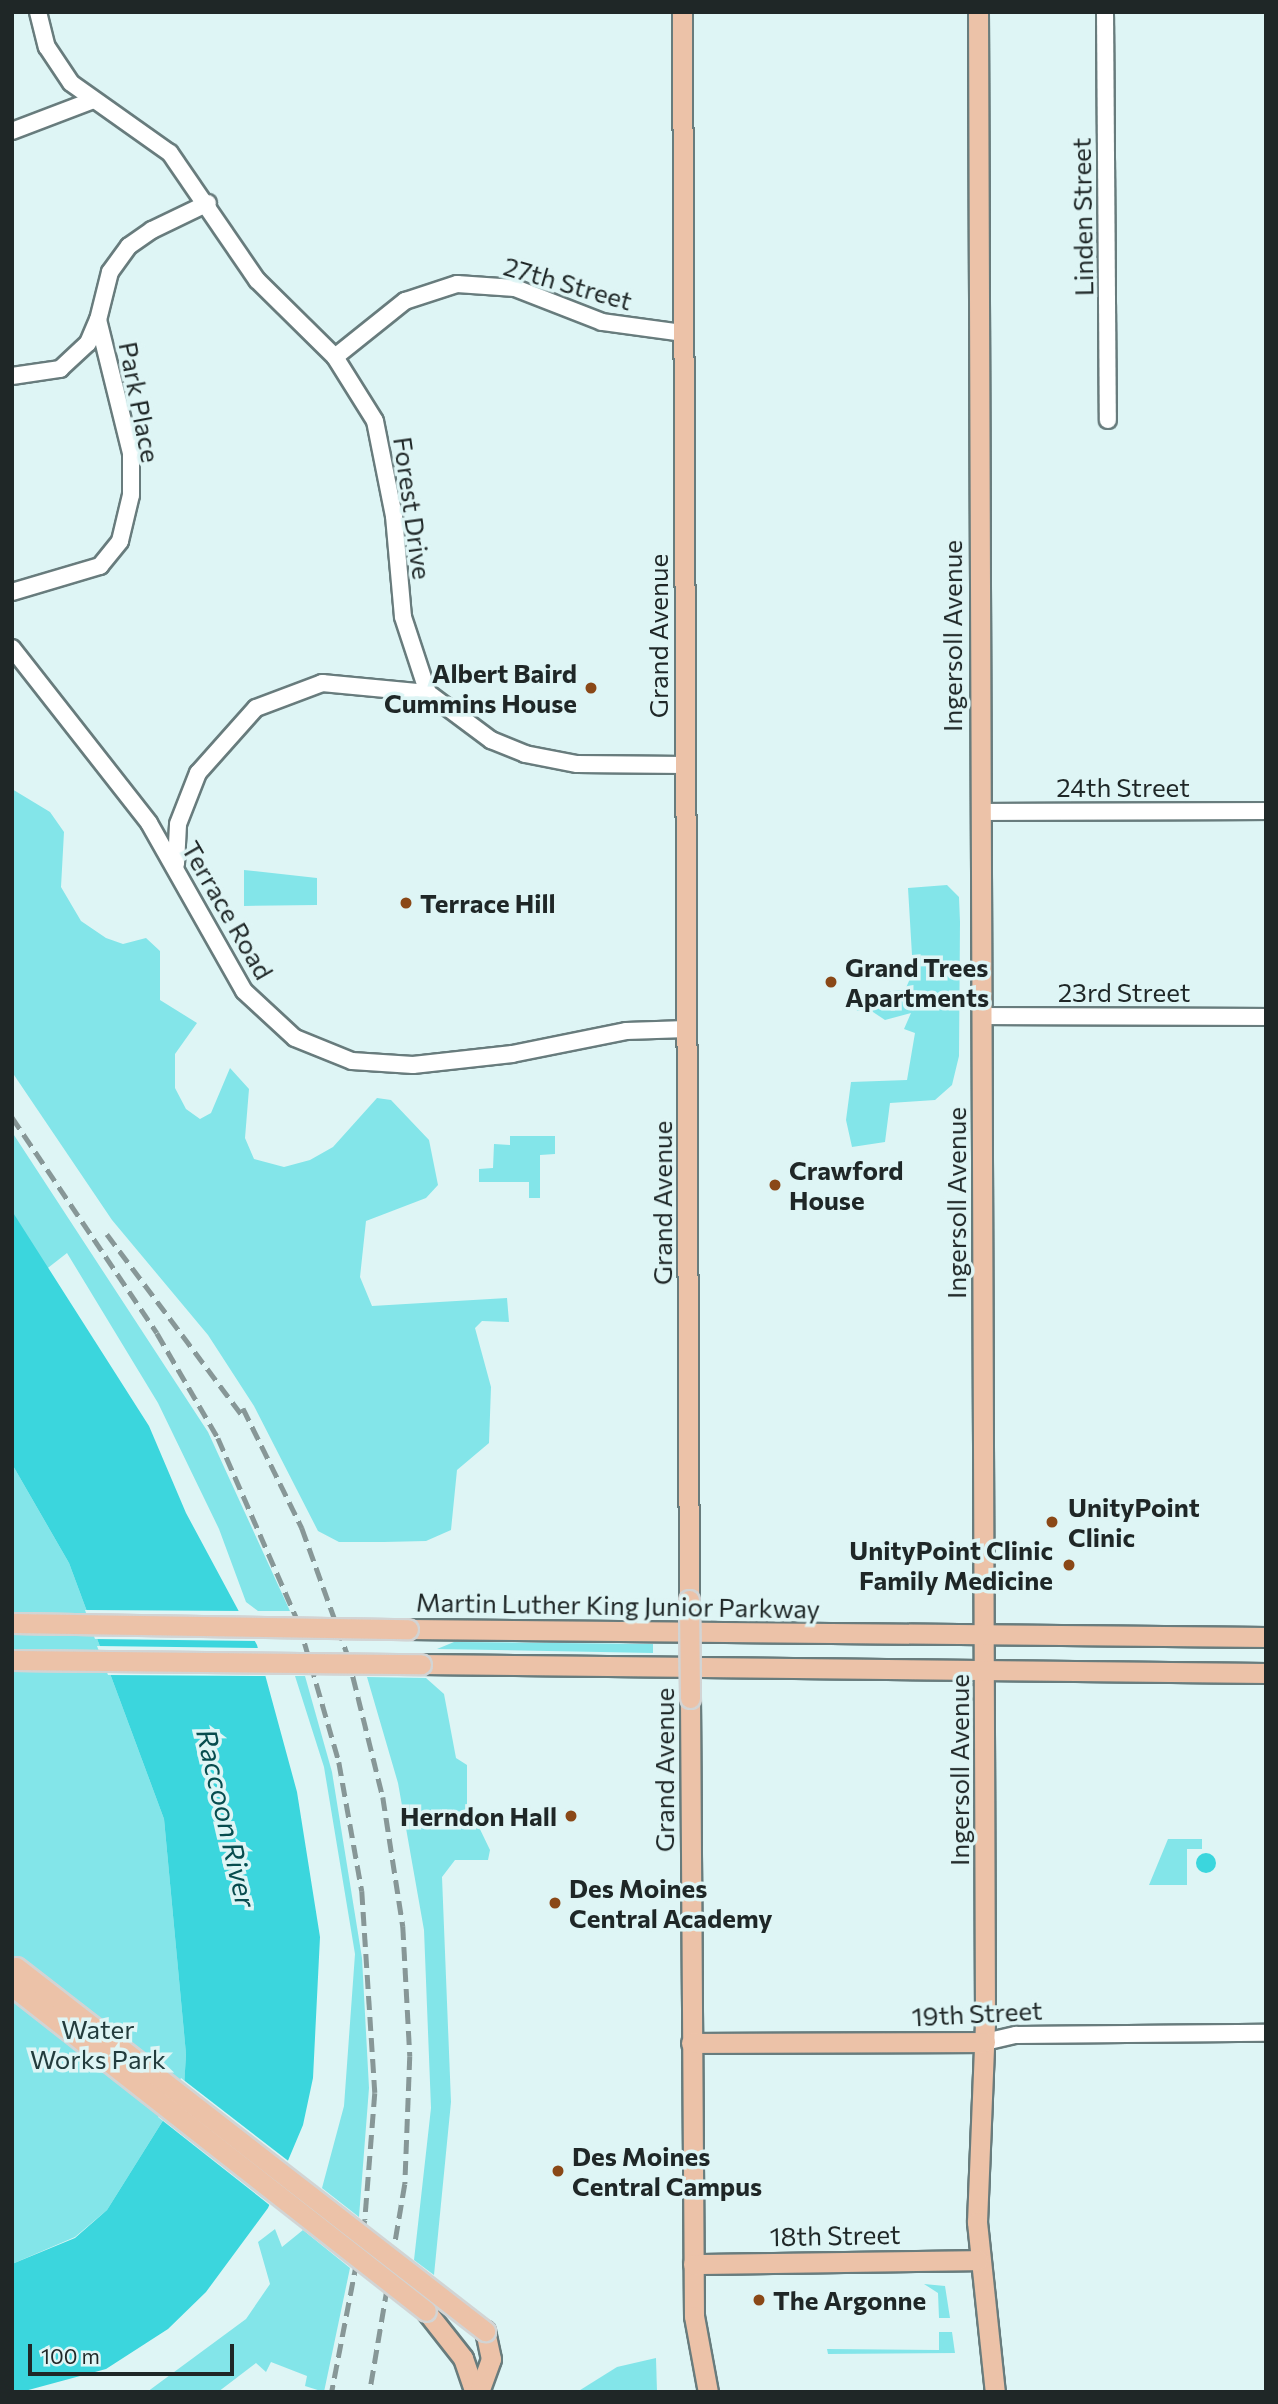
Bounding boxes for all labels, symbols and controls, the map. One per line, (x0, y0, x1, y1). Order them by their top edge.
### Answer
street label: Linden Street (1065, 137, 1099, 297)
street label: 27th Street (500, 250, 636, 316)
street label: Park Place (113, 339, 167, 465)
street label: Forest Drive (388, 435, 438, 581)
street label: Ingersoll Avenue (936, 540, 968, 732)
street label: Grand Avenue (642, 554, 674, 718)
place label: Albert Baird Cummins House (384, 657, 577, 718)
marker: Albert Baird Cummins House (583, 680, 599, 696)
street label: 24th Street (1056, 771, 1190, 803)
street label: Terrace Road (176, 835, 280, 985)
place label: Terrace Hill (420, 887, 556, 919)
marker: Terrace Hill (398, 895, 414, 911)
place label: Grand Trees Apartments (845, 951, 989, 1012)
marker: Grand Trees Apartments (823, 974, 839, 990)
street label: 23rd Street (1058, 976, 1190, 1008)
street label: Ingersoll Avenue (940, 1107, 972, 1299)
street label: Grand Avenue (646, 1121, 678, 1285)
place label: Crawford House (789, 1154, 903, 1216)
marker: Crawford House (767, 1177, 783, 1193)
place label: UnityPoint Clinic (1068, 1491, 1200, 1552)
marker: UnityPoint Clinic (1042, 1512, 1062, 1532)
place label: UnityPoint Clinic Family Medicine (849, 1534, 1053, 1596)
marker: UnityPoint Clinic Family Medicine (1059, 1555, 1079, 1575)
street label: Martin Luther King Junior Parkway (416, 1586, 820, 1624)
street label: Ingersoll Avenue (943, 1674, 975, 1866)
street label: Grand Avenue (648, 1688, 680, 1852)
water label: Raccoon River (190, 1726, 264, 1910)
place label: Herndon Hall (400, 1800, 557, 1832)
marker: Herndon Hall (563, 1808, 579, 1824)
place label: Des Moines Central Academy (569, 1872, 773, 1934)
marker: Des Moines Central Academy (547, 1895, 563, 1911)
street label: 19th Street (911, 1994, 1043, 2032)
park label: Water Works Park (30, 2013, 166, 2074)
place label: Des Moines Central Campus (572, 2140, 762, 2202)
marker: Des Moines Central Campus (550, 2163, 566, 2179)
street label: 18th Street (769, 2218, 901, 2252)
place label: The Argonne (773, 2284, 926, 2316)
marker: The Argonne (751, 2292, 767, 2308)
scale bar (32, 2330, 238, 2374)
text: 100 m (41, 2343, 100, 2368)

